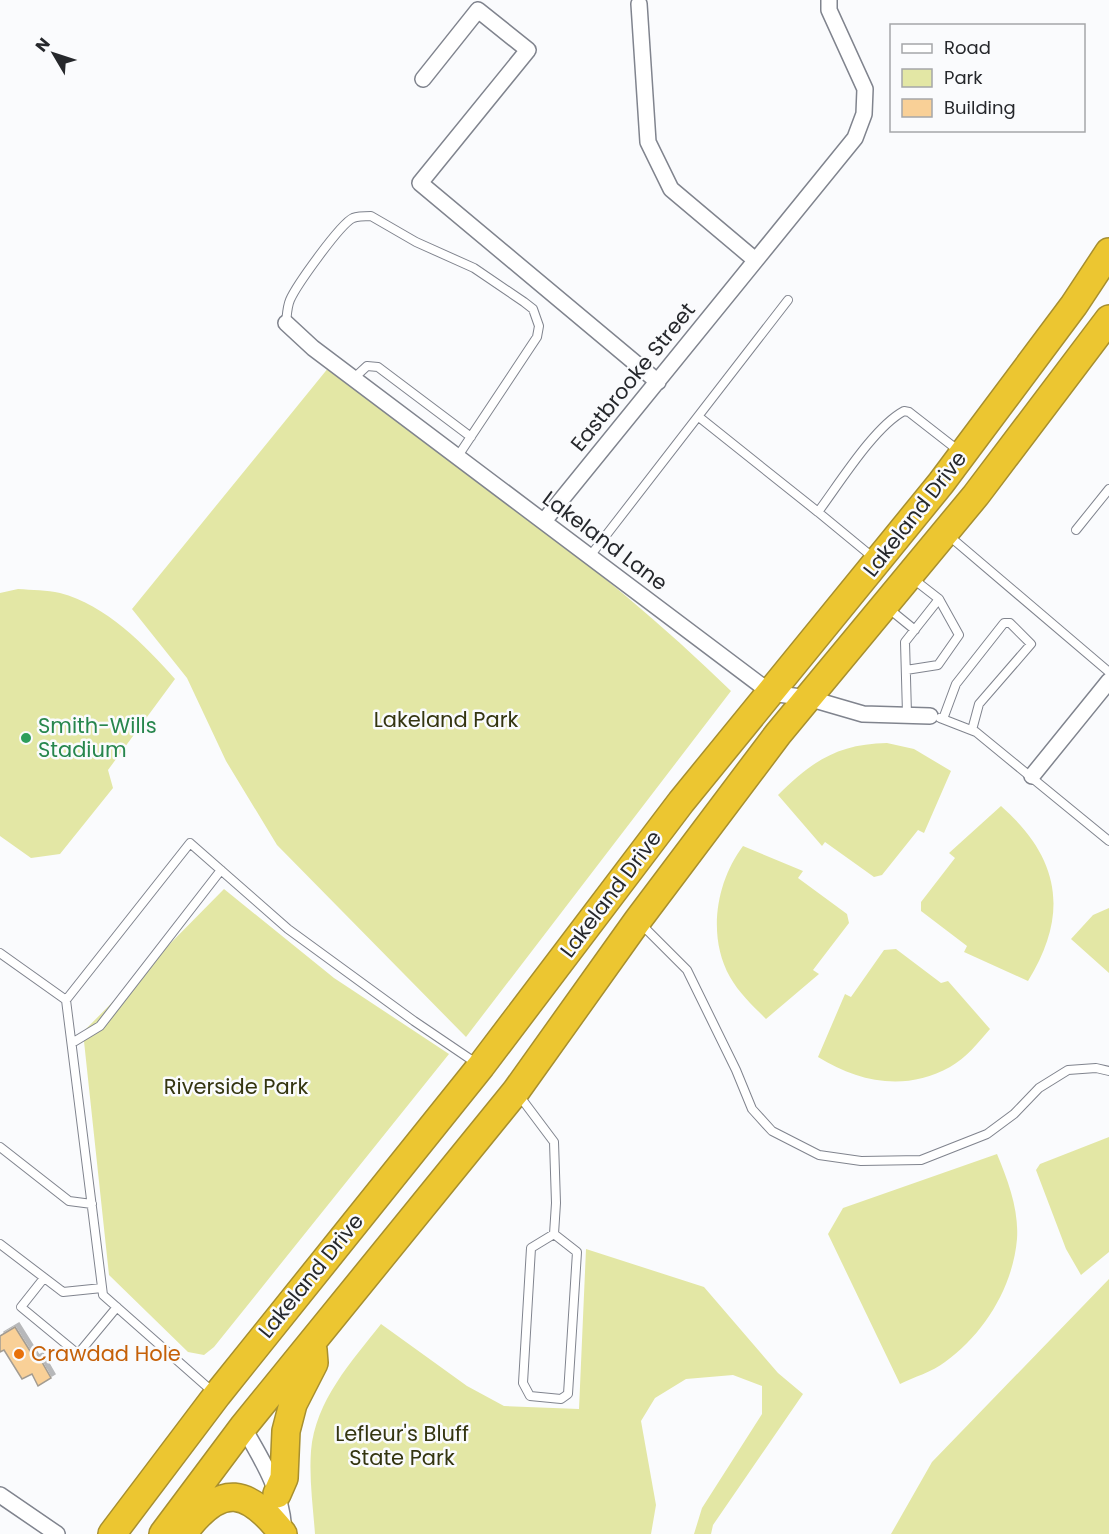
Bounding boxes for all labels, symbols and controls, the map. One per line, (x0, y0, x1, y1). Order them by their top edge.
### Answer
north arrow (24, 24, 84, 84)
legend (890, 24, 1085, 132)
text: N (30, 33, 55, 57)
text: Road (944, 35, 991, 60)
text: Park (944, 65, 983, 90)
text: Building (944, 95, 1016, 120)
street label: Eastbrooke Street (564, 296, 702, 457)
street label: Lakeland Drive (856, 445, 973, 583)
street label: Lakeland Lane (537, 484, 674, 597)
park label: Lakeland Park (374, 705, 519, 734)
place label: Smith-Wills Stadium (38, 711, 157, 764)
marker: Smith-Wills Stadium (19, 731, 33, 745)
street label: Lakeland Drive (553, 824, 668, 963)
park label: Riverside Park (164, 1072, 308, 1101)
street label: Lakeland Drive (251, 1207, 370, 1344)
place label: Crawdad Hole (31, 1339, 181, 1368)
marker: Crawdad Hole (12, 1347, 26, 1361)
park label: Lefleur's Bluff State Park (335, 1419, 469, 1472)

